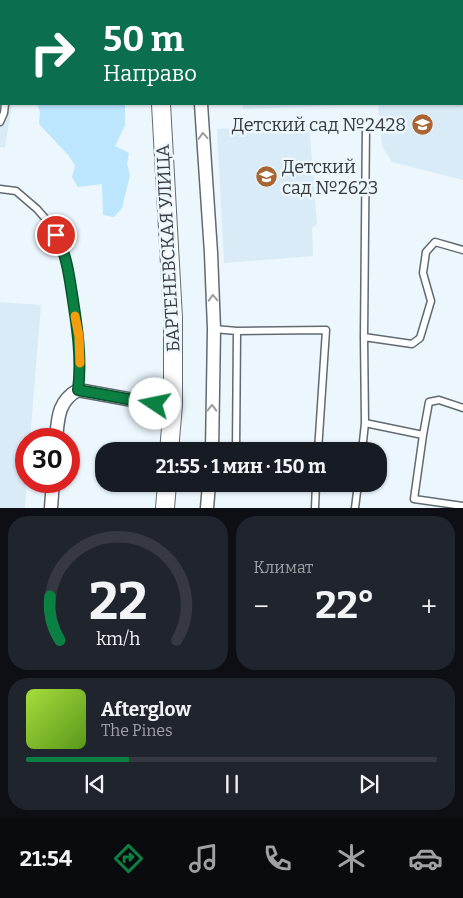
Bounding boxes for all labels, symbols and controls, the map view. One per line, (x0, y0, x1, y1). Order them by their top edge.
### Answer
text: 50 m (103, 18, 184, 60)
icon: right (20, 20, 85, 85)
text: Направо (103, 60, 197, 87)
school or university icon: Детский сад №2428 (410, 113, 434, 137)
place label: Детский сад №2428 (232, 114, 406, 136)
one-way arrow (198, 132, 209, 140)
street label: БАРТЕНЕВСКАЯ УЛИЦА (152, 143, 184, 352)
place label: Детский сад №2623 (282, 156, 378, 199)
school or university icon: Детский сад №2623 (254, 165, 278, 189)
pin (35, 214, 77, 256)
icon: arrive (42, 221, 70, 249)
one-way arrow (207, 294, 218, 302)
position arrow (128, 377, 180, 429)
one-way arrow (207, 404, 217, 412)
speed limit sign: 30 (15, 428, 80, 493)
text: 21:55 · 1 мин · 150 m (156, 455, 326, 478)
text: Климат (254, 558, 313, 577)
text: 22 (88, 570, 147, 633)
text: 22° (315, 582, 375, 628)
text: − (254, 590, 269, 623)
text: + (421, 590, 437, 623)
text: km/h (96, 628, 140, 650)
text: Afterglow (101, 698, 191, 721)
text: The Pines (101, 721, 173, 740)
icon: previous (81, 770, 109, 798)
icon: pause (218, 770, 246, 798)
icon: next (355, 770, 383, 798)
icon: directions (111, 841, 146, 876)
icon: music (186, 841, 221, 876)
icon: phone (260, 841, 295, 876)
icon: climate (334, 841, 369, 876)
icon: car (408, 841, 443, 876)
text: 21:54 (20, 845, 72, 872)

